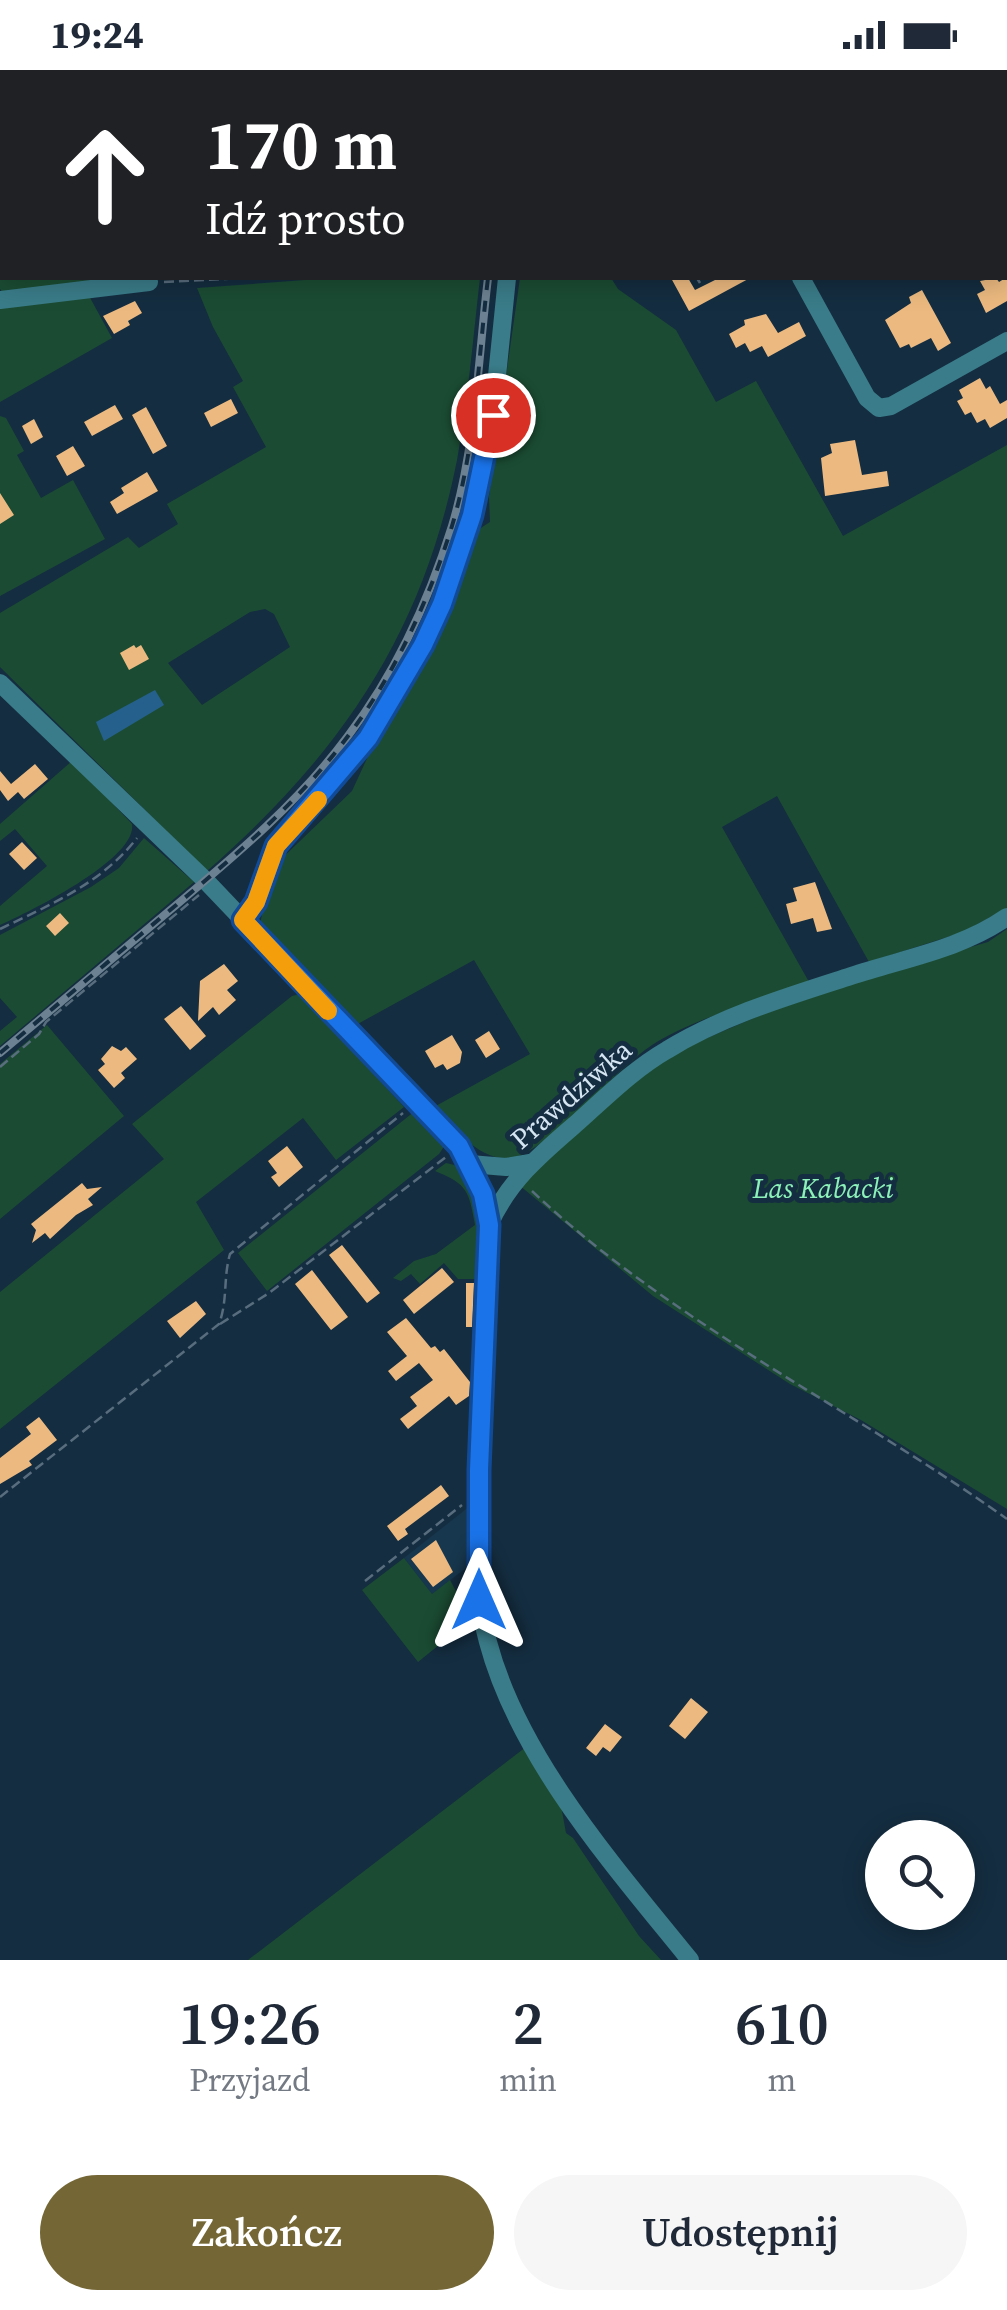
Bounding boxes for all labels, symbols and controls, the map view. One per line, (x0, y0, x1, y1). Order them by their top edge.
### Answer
text: 19:24 (50, 9, 144, 61)
text: 170 m (205, 96, 397, 192)
icon: ahead (40, 110, 170, 240)
text: Idź prosto (205, 187, 406, 249)
pin (451, 373, 536, 458)
icon: arrive (466, 388, 521, 443)
street label: Prawdziwka (502, 1030, 640, 1157)
park label: Las Kabacki (752, 1169, 894, 1207)
position arrow (427, 1548, 531, 1652)
map controls (865, 1820, 975, 1930)
button: search (865, 1820, 975, 1930)
text: 19:26 (178, 1982, 321, 2064)
text: 2 (513, 1982, 544, 2064)
text: 610 (735, 1982, 829, 2064)
text: Przyjazd (189, 2058, 310, 2102)
text: min (499, 2058, 557, 2102)
text: m (768, 2058, 796, 2102)
button: Zakończ (40, 2175, 494, 2290)
button: Udostępnij (514, 2175, 967, 2290)

